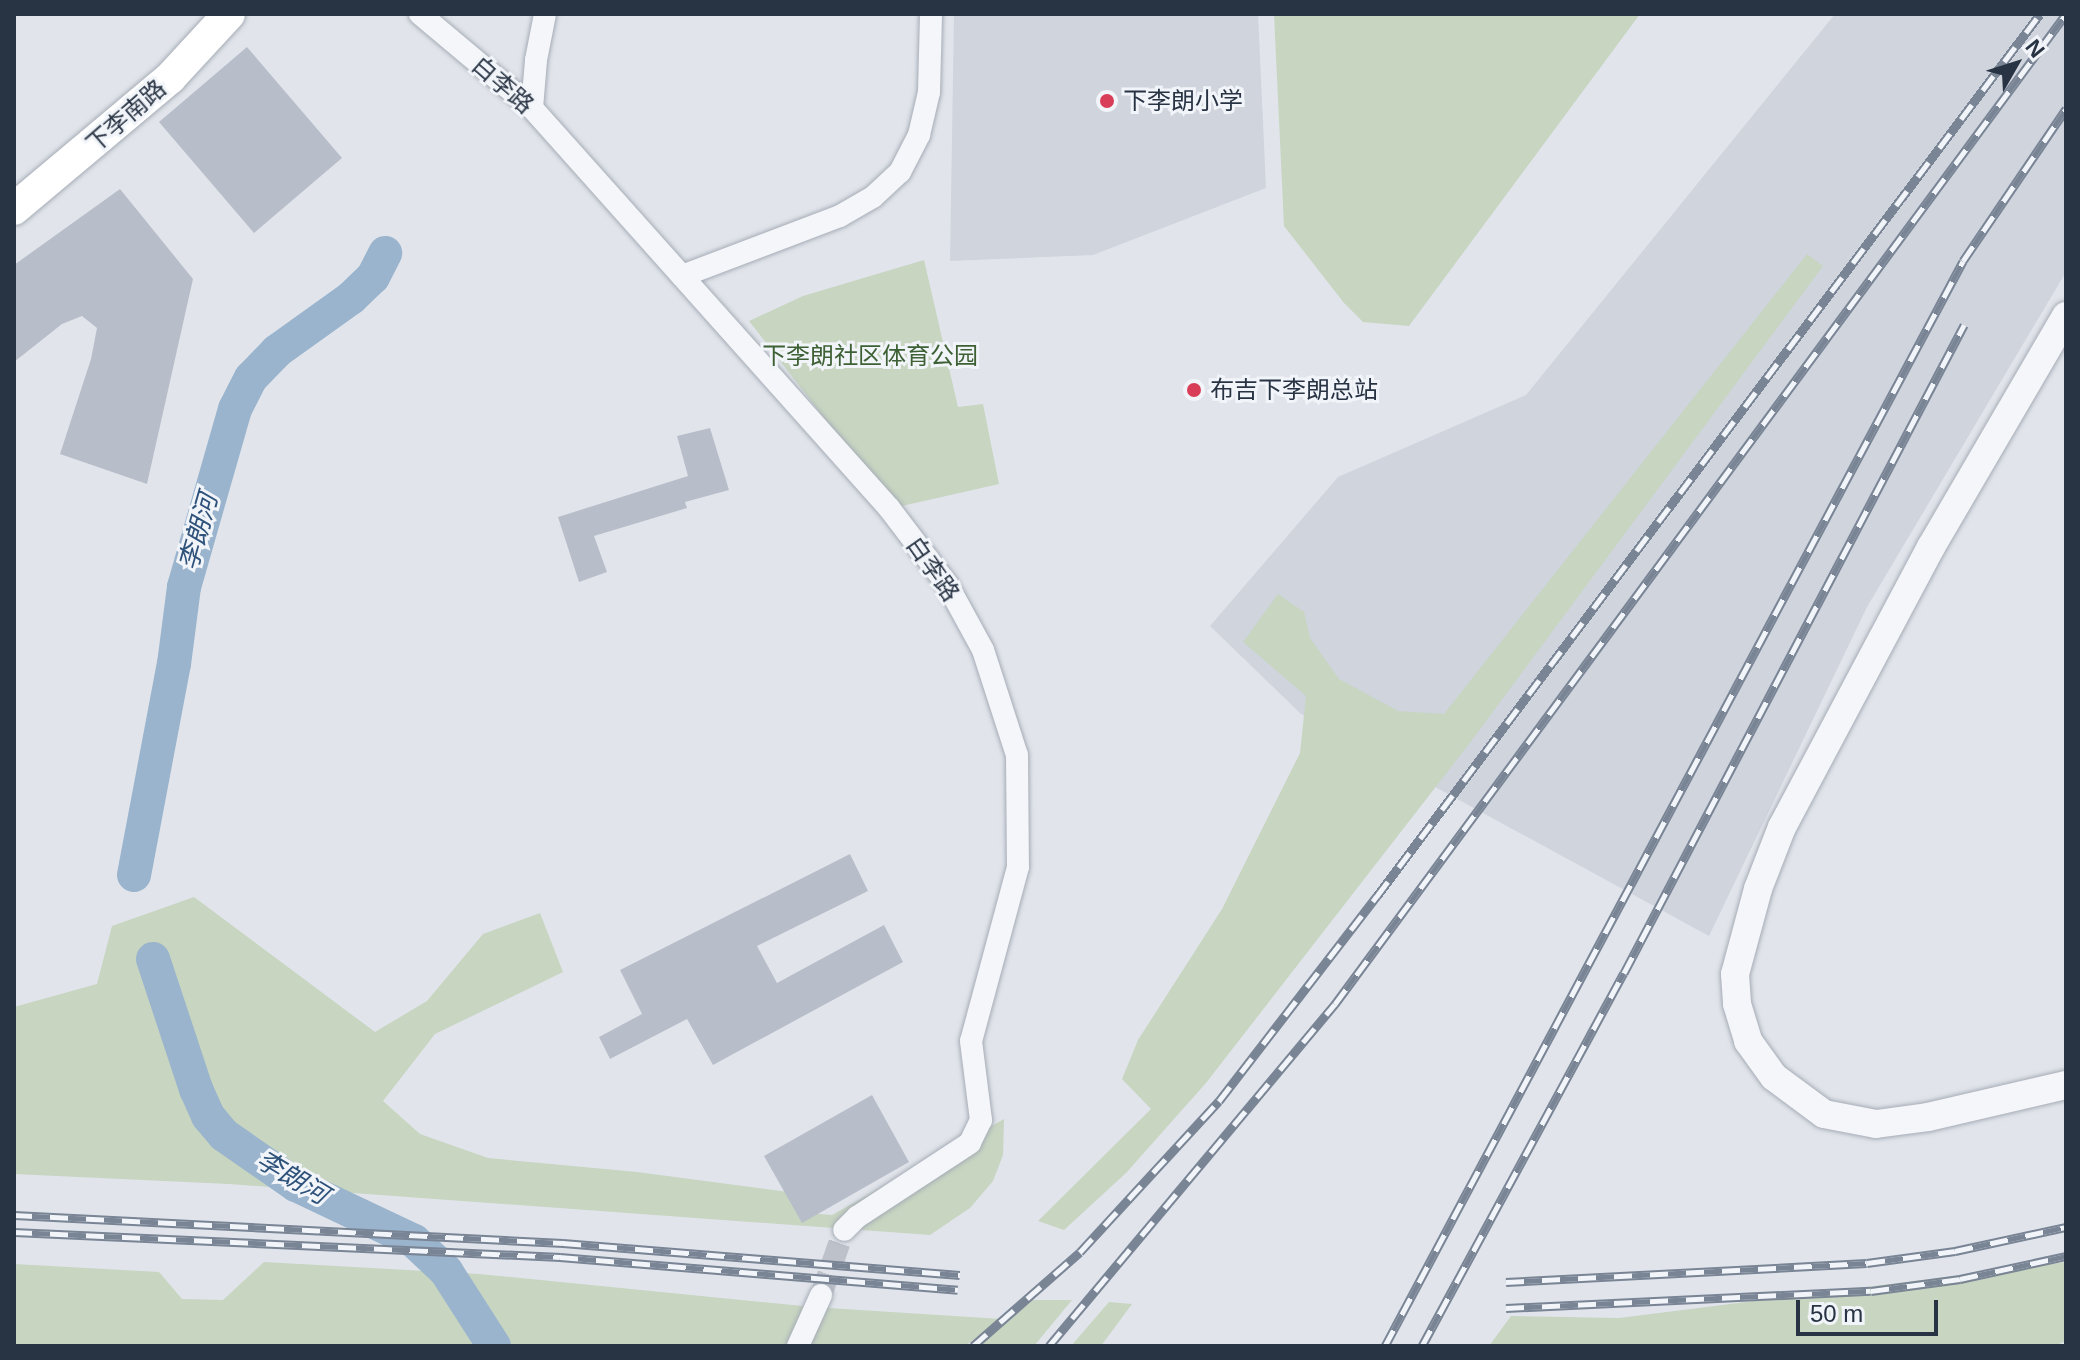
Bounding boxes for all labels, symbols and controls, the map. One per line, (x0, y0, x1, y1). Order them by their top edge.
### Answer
north arrow (1976, 24, 2056, 104)
text: N (2020, 35, 2050, 63)
street label: 白李路 (466, 51, 540, 119)
street label: 下李南路 (80, 74, 172, 158)
place label: 下李朗小学 (1123, 87, 1243, 115)
marker: 下李朗小学 (1098, 92, 1116, 110)
park label: 下李朗社区体育公园 (762, 342, 978, 370)
place label: 布吉下李朗总站 (1210, 376, 1378, 404)
marker: 布吉下李朗总站 (1185, 381, 1203, 399)
water label: 李朗河 (173, 490, 225, 574)
street label: 白李路 (901, 531, 965, 607)
water label: 李朗河 (251, 1145, 333, 1211)
scale bar (1800, 1284, 1942, 1334)
text: 50 m (1810, 1300, 1863, 1327)

